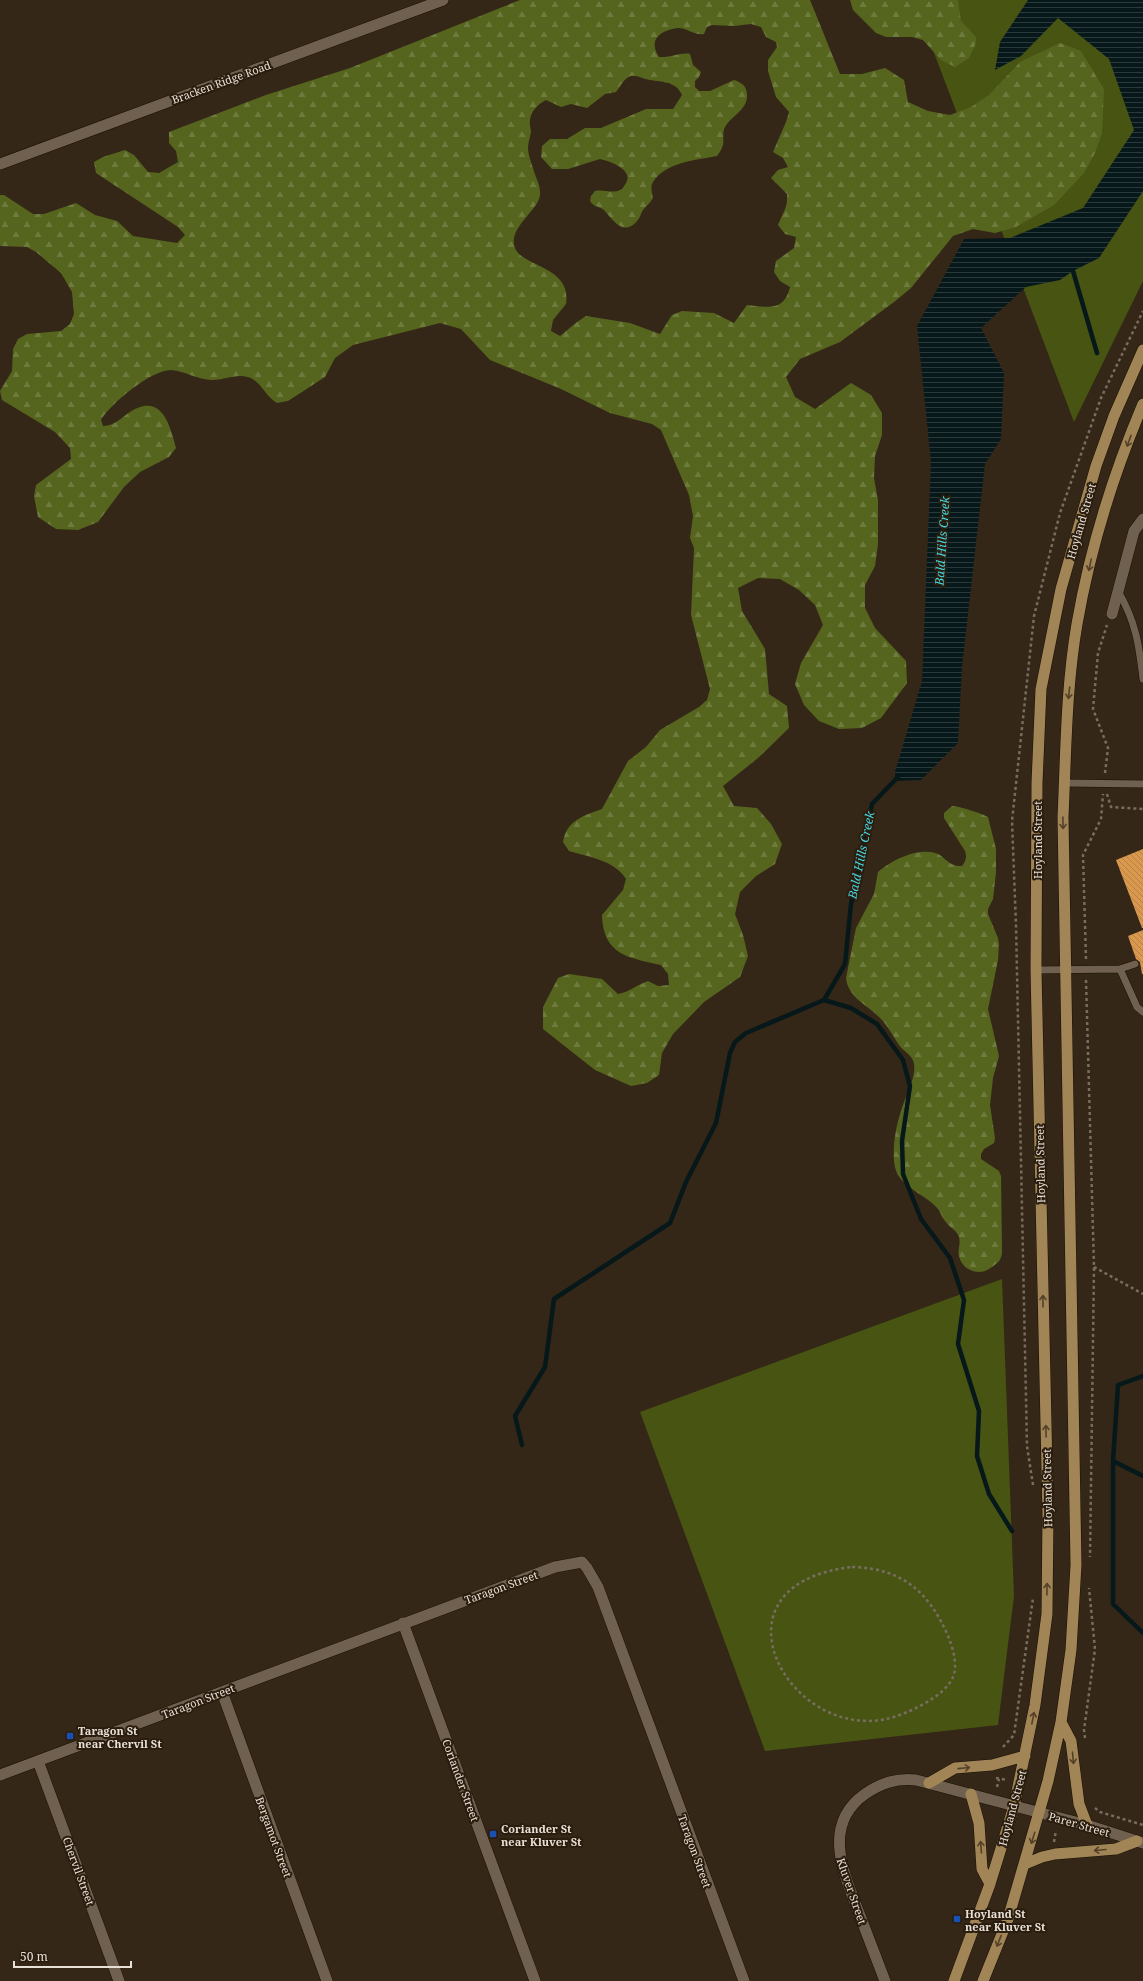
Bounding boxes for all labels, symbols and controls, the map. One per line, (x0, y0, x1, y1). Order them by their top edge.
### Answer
street label: Bracken Ridge Road (169, 57, 273, 107)
one-way arrow (1124, 434, 1132, 446)
street label: Hoyland Street (1063, 481, 1099, 561)
water label: Bald Hills Creek (930, 495, 954, 587)
one-way arrow (1085, 558, 1093, 571)
one-way arrow (1065, 686, 1073, 699)
street label: Hoyland Street (1030, 801, 1045, 879)
water label: Bald Hills Creek (843, 808, 879, 901)
one-way arrow (1059, 816, 1067, 829)
street label: Hoyland Street (1032, 1125, 1048, 1203)
one-way arrow (1040, 1295, 1047, 1308)
one-way arrow (1042, 1425, 1050, 1438)
street label: Hoyland Street (1039, 1449, 1055, 1527)
street label: Taragon Street (462, 1567, 540, 1607)
one-way arrow (1043, 1583, 1051, 1596)
street label: Taragon Street (160, 1680, 237, 1722)
one-way arrow (1029, 1712, 1037, 1725)
place label: Taragon St near Chervil St (78, 1723, 162, 1751)
marker: Taragon St near Chervil St (65, 1731, 75, 1741)
street label: Coriander Street (439, 1737, 483, 1823)
one-way arrow (1069, 1751, 1077, 1764)
one-way arrow (957, 1764, 970, 1771)
street label: Hoyland Street (995, 1768, 1029, 1848)
street label: Bergamot Street (252, 1795, 296, 1879)
street label: Parer Street (1047, 1808, 1111, 1840)
street label: Taragon Street (675, 1812, 715, 1890)
place label: Coriander St near Kluver St (501, 1821, 582, 1849)
marker: Coriander St near Kluver St (488, 1829, 498, 1839)
one-way arrow (1029, 1832, 1036, 1845)
street label: Chervil Street (60, 1835, 98, 1907)
one-way arrow (977, 1841, 984, 1854)
one-way arrow (1094, 1847, 1107, 1854)
street label: Kluver Street (834, 1856, 870, 1926)
place label: Hoyland St near Kluver St (965, 1906, 1046, 1934)
marker: Hoyland St near Kluver St (952, 1914, 962, 1924)
one-way arrow (995, 1934, 1003, 1946)
scale bar (14, 1943, 131, 1969)
text: 50 m (20, 1948, 48, 1965)

